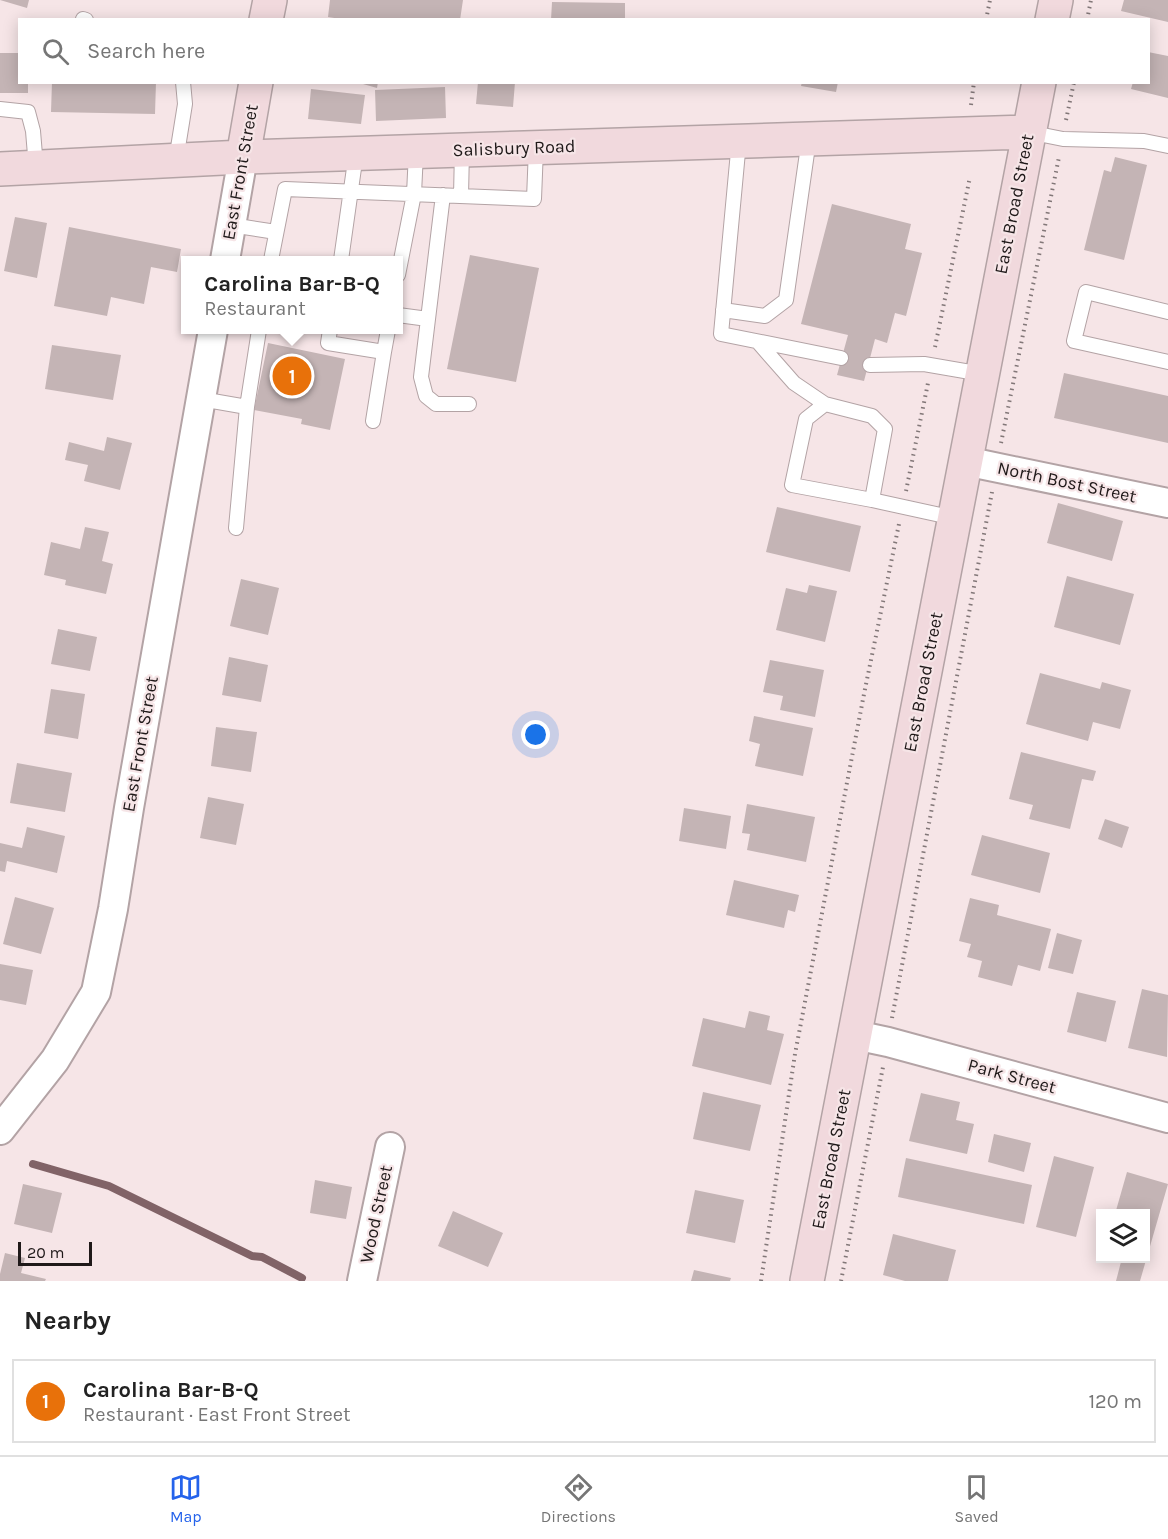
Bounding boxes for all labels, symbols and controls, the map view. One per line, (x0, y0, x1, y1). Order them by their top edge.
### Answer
search box (18, 18, 1150, 84)
icon: search (39, 35, 72, 68)
text: Search here (87, 38, 205, 64)
street label: East Front Street (217, 102, 263, 242)
street label: East Broad Street (990, 132, 1038, 276)
street label: Salisbury Road (452, 135, 576, 161)
popup (181, 256, 403, 334)
text: Carolina Bar-B-Q (204, 271, 380, 297)
text: Restaurant (204, 297, 306, 320)
pin: 1 (272, 354, 312, 398)
street label: North Bost Street (996, 457, 1139, 508)
street label: East Broad Street (899, 610, 947, 754)
street label: East Front Street (117, 674, 163, 814)
your location (521, 720, 550, 749)
street label: Park Street (966, 1054, 1059, 1098)
street label: East Broad Street (807, 1087, 855, 1231)
street label: Wood Street (355, 1163, 397, 1265)
map controls (1096, 1209, 1150, 1263)
button: layers (1096, 1209, 1150, 1263)
scale bar (18, 1239, 92, 1266)
text: 20 m (27, 1243, 65, 1262)
text: Nearby (24, 1305, 111, 1336)
text: Carolina Bar-B-Q (83, 1377, 259, 1403)
text: 1 (42, 1390, 49, 1413)
text: 120 m (1088, 1390, 1142, 1413)
text: Restaurant · East Front Street (83, 1403, 350, 1426)
tab: Map (169, 1471, 202, 1526)
tab: Directions (541, 1471, 616, 1526)
tab: Saved (955, 1471, 999, 1526)

